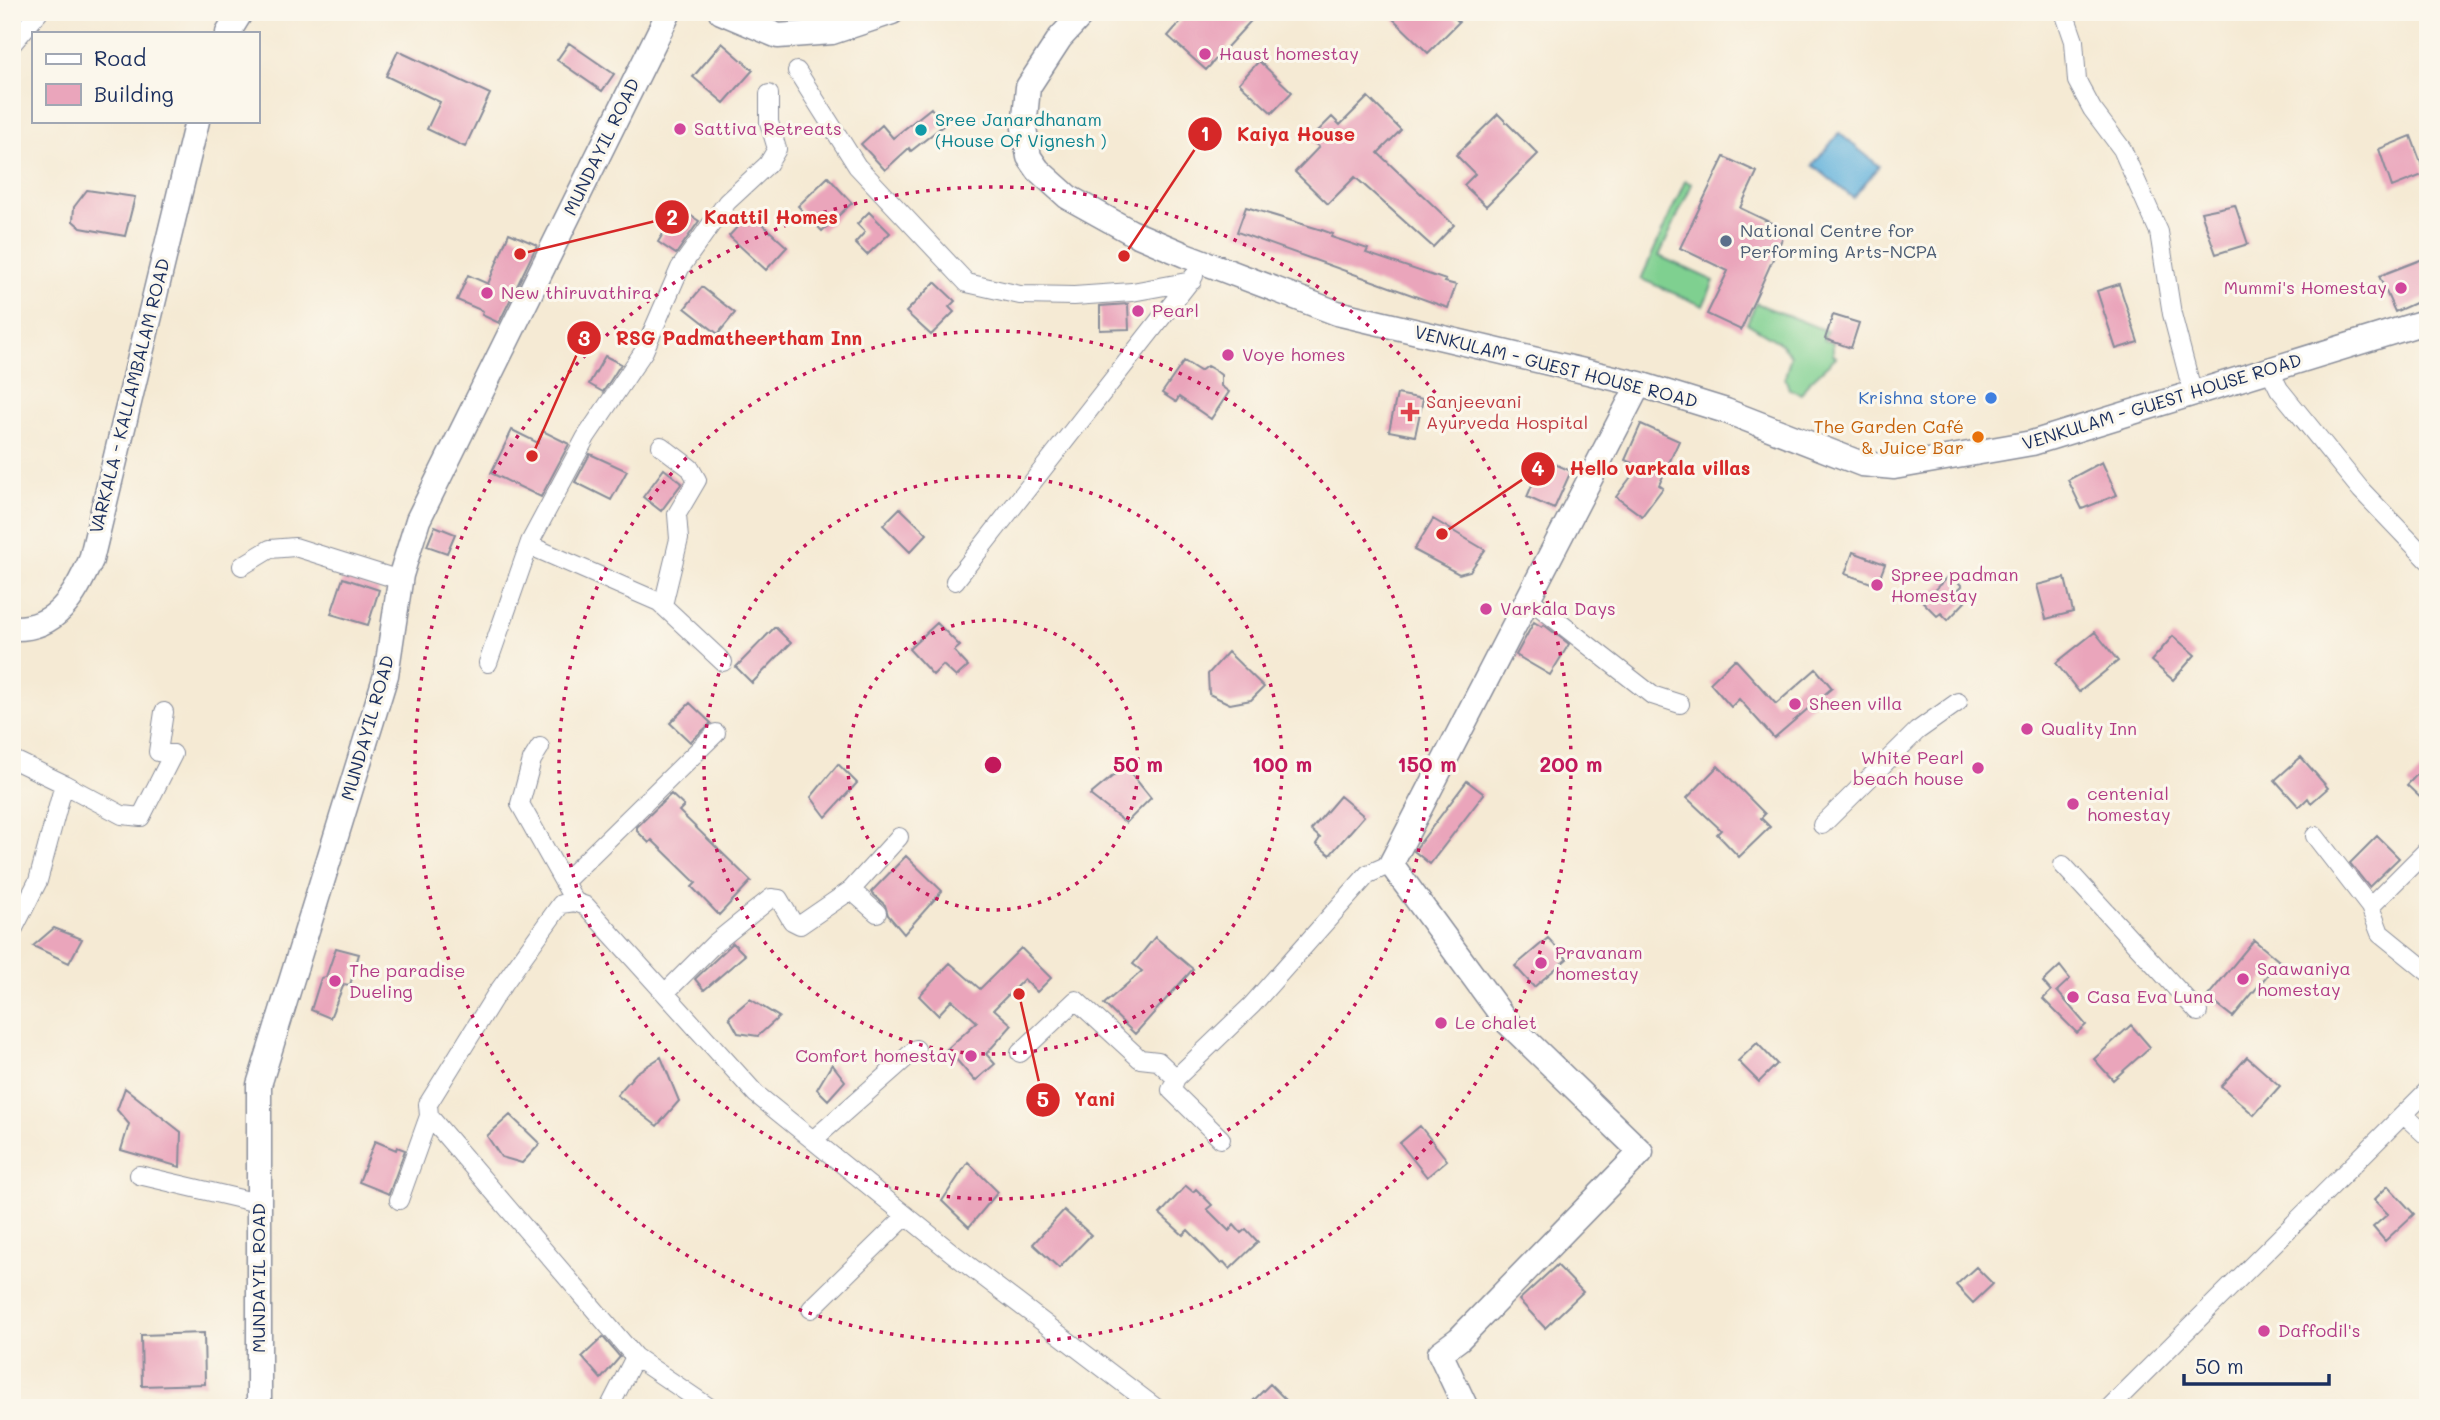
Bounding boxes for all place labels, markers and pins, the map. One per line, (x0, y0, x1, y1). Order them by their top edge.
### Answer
place label: Haust homestay (1219, 41, 1359, 65)
marker: Haust homestay (1197, 46, 1213, 62)
place label: Sree Janardhanam (House Of Vignesh ) (935, 107, 1107, 152)
callout: Kaiya House (1188, 114, 1369, 154)
place label: Sattiva Retreats (694, 116, 842, 140)
marker: Sattiva Retreats (672, 121, 688, 137)
marker: Sree Janardhanam (House Of Vignesh ) (913, 122, 929, 138)
callout: Kaattil Homes (655, 197, 852, 237)
place label: National Centre for Performing Arts-NCPA (1740, 218, 1938, 263)
marker: National Centre for Performing Arts-NCPA (1718, 233, 1734, 249)
place label: Mummi's Homestay (2224, 275, 2387, 299)
place label: New thiruvathira (501, 280, 652, 304)
marker: Mummi's Homestay (2393, 280, 2409, 296)
marker: New thiruvathira (479, 285, 495, 301)
place label: Pearl (1152, 298, 1199, 322)
marker: Pearl (1130, 303, 1146, 319)
callout: RSG Padmatheertham Inn (566, 318, 876, 358)
place label: Voye homes (1242, 342, 1346, 366)
marker: Voye homes (1220, 347, 1236, 363)
place label: Krishna store (1858, 385, 1977, 409)
place label: Sanjeevani Ayurveda Hospital (1426, 389, 1588, 434)
marker: Krishna store (1983, 390, 1999, 406)
marker: Sanjeevani Ayurveda Hospital (1400, 402, 1420, 422)
place label: The Garden Café & Juice Bar (1814, 414, 1964, 459)
marker: The Garden Café & Juice Bar (1970, 429, 1986, 445)
callout: Hello varkala villas (1521, 449, 1764, 489)
place label: Spree padman Homestay (1891, 562, 2019, 607)
marker: Spree padman Homestay (1869, 577, 1885, 593)
place label: Varkala Days (1500, 596, 1616, 620)
marker: Varkala Days (1478, 601, 1494, 617)
place label: Sheen villa (1809, 691, 1903, 715)
marker: Sheen villa (1787, 696, 1803, 712)
place label: Quality Inn (2041, 716, 2137, 740)
marker: Quality Inn (2019, 721, 2035, 737)
place label: White Pearl beach house (1853, 745, 1964, 790)
centre of rings (981, 753, 1005, 777)
marker: White Pearl beach house (1970, 760, 1986, 776)
place label: centenial homestay (2087, 781, 2171, 826)
marker: centenial homestay (2065, 796, 2081, 812)
place label: Pravanam homestay (1555, 940, 1643, 985)
marker: Pravanam homestay (1533, 955, 1549, 971)
place label: Saawaniya homestay (2257, 956, 2351, 1001)
place label: The paradise Dueling (349, 958, 465, 1003)
marker: Saawaniya homestay (2235, 971, 2251, 987)
marker: The paradise Dueling (327, 973, 343, 989)
place label: Casa Eva Luna (2087, 984, 2214, 1008)
marker: Casa Eva Luna (2065, 989, 2081, 1005)
place label: Le chalet (1455, 1010, 1537, 1034)
marker: Le chalet (1433, 1015, 1449, 1031)
place label: Comfort homestay (795, 1043, 957, 1067)
marker: Comfort homestay (963, 1048, 979, 1064)
callout: Yani (1026, 1080, 1130, 1120)
place label: Daffodil's (2278, 1318, 2360, 1342)
marker: Daffodil's (2256, 1323, 2272, 1339)

